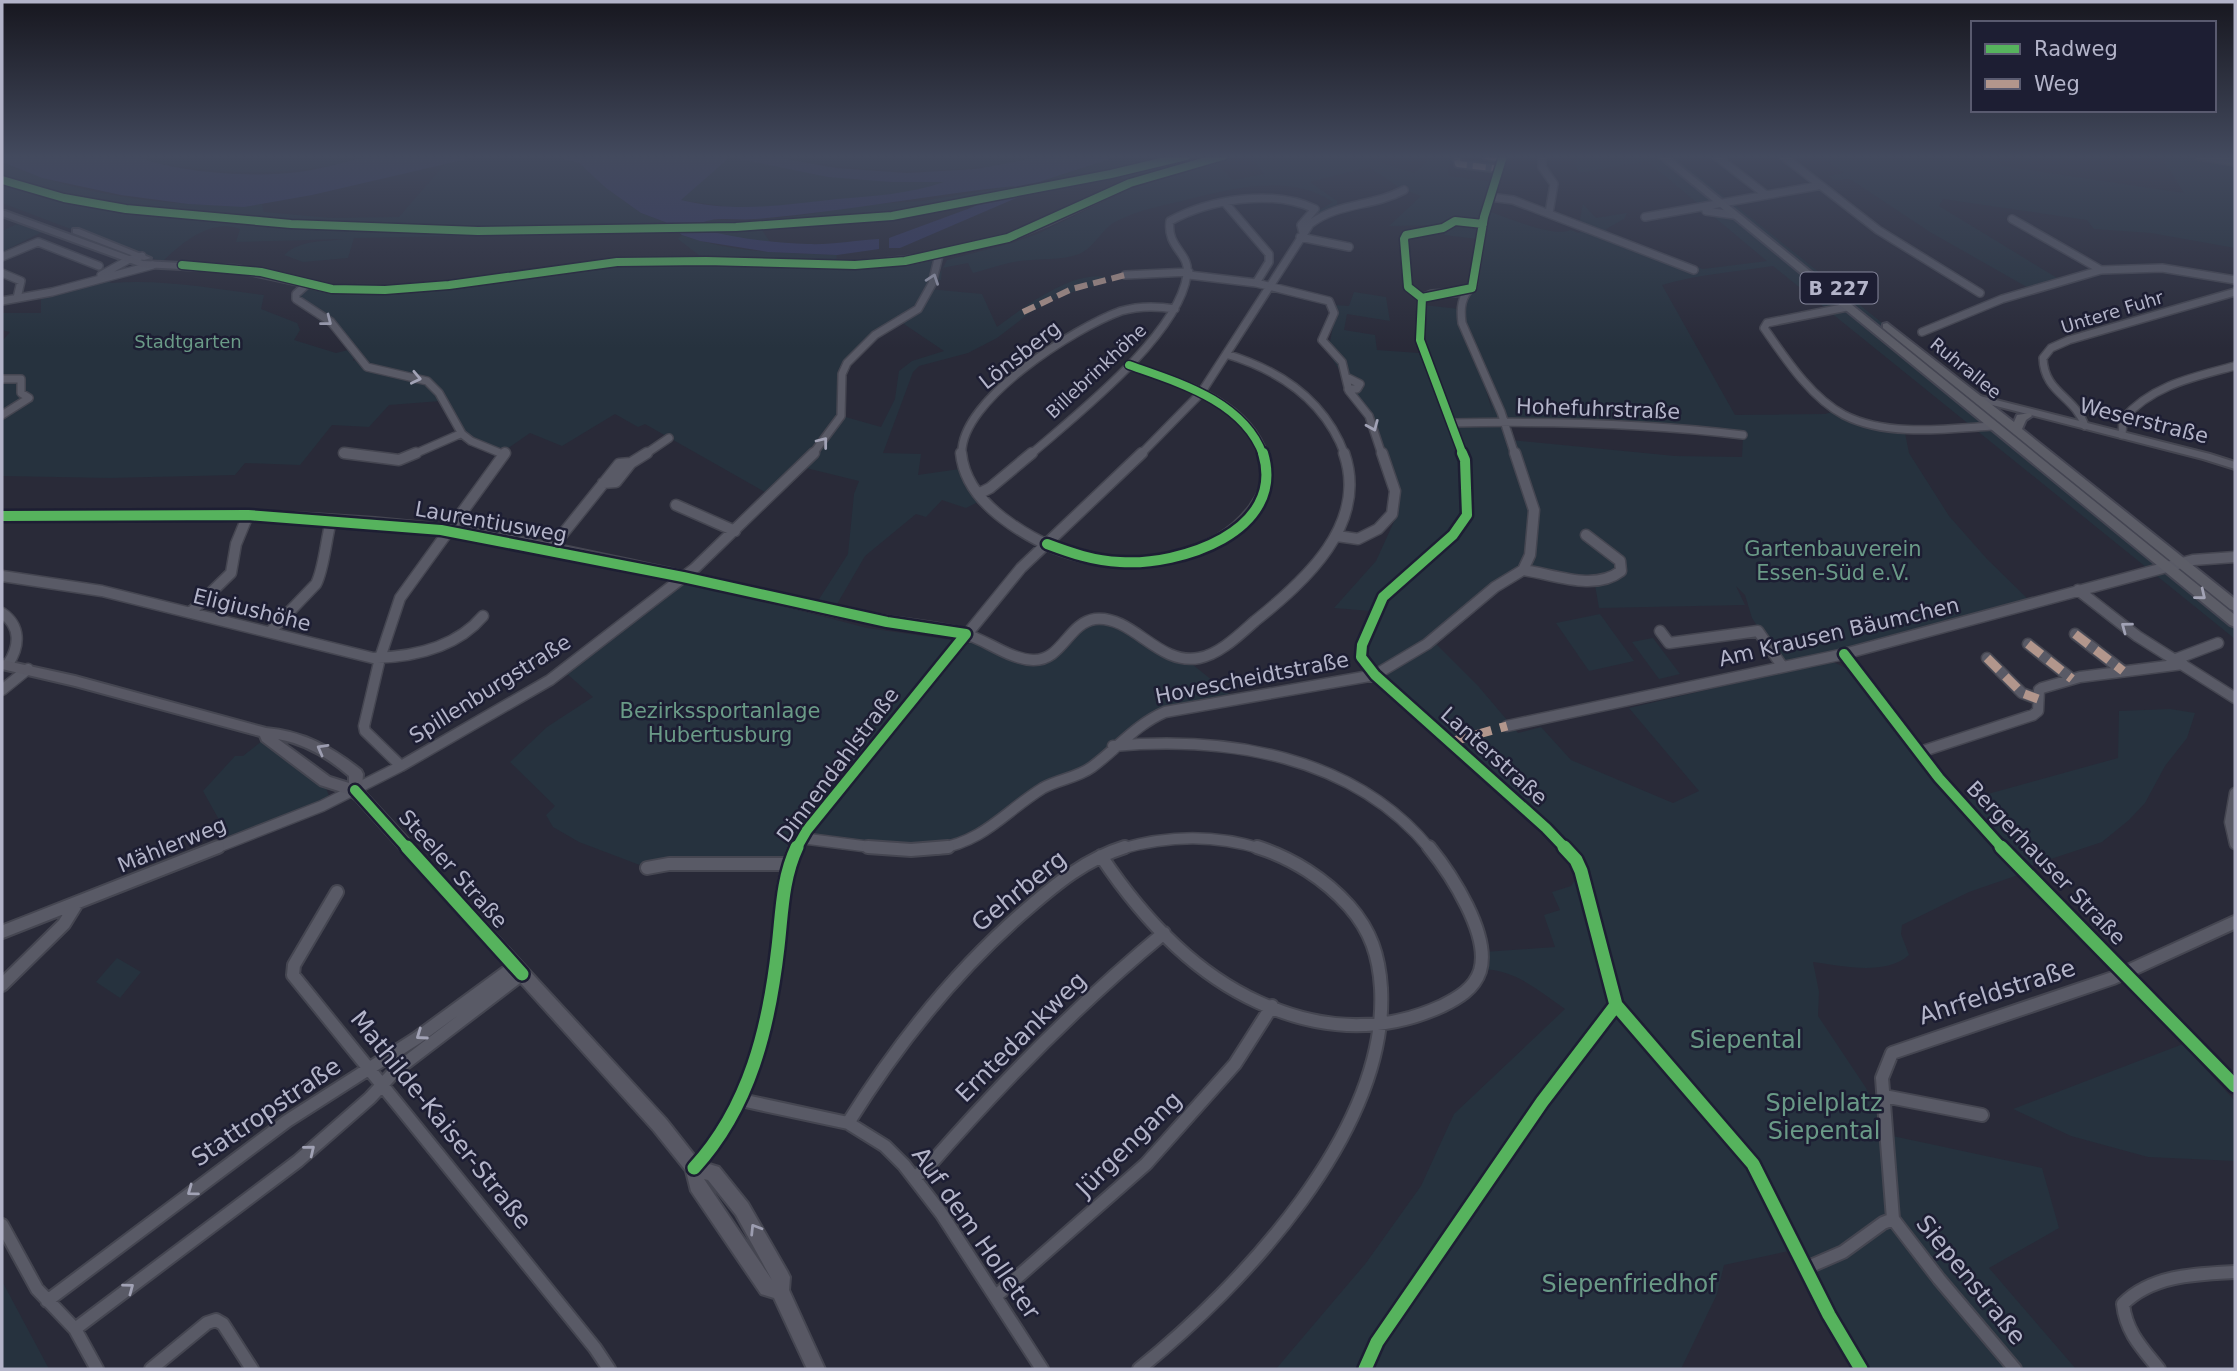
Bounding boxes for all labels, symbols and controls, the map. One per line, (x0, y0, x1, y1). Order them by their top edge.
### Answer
legend (1971, 21, 2216, 112)
text: Radweg (2034, 37, 2118, 61)
text: Weg (2034, 72, 2080, 96)
road number: B 227 (1800, 272, 1878, 304)
one-way arrow (925, 273, 939, 285)
street label: Untere Fuhr (2058, 286, 2166, 338)
one-way arrow (320, 312, 332, 325)
street label: Lönsberg (975, 316, 1065, 394)
street label: Billebrinkhöhe (1042, 319, 1150, 423)
park label: Stadtgarten (134, 331, 242, 352)
street label: Ruhrallee (1926, 333, 2006, 403)
one-way arrow (409, 370, 421, 385)
street label: Weserstraße (2077, 393, 2211, 449)
street label: Hohefuhrstraße (1515, 394, 1681, 424)
one-way arrow (1365, 418, 1379, 431)
one-way arrow (815, 437, 828, 449)
street label: Laurentiusweg (413, 497, 569, 547)
park label: Gartenbauverein Essen-Süd e.V. (1744, 537, 1922, 585)
street label: Eligiushöhe (191, 584, 313, 636)
one-way arrow (2193, 587, 2206, 599)
street label: Am Krausen Bäumchen (1716, 593, 1962, 671)
one-way arrow (2121, 622, 2134, 635)
street label: Spillenburgstraße (405, 630, 575, 748)
street label: Hovescheidtstraße (1153, 647, 1351, 709)
street label: Dinnendahlstraße (772, 683, 904, 847)
park label: Bezirkssportanlage Hubertusburg (619, 699, 821, 747)
street label: Lanterstraße (1436, 702, 1552, 810)
one-way arrow (317, 744, 329, 757)
street label: Bergerhauser Straße (1962, 776, 2130, 950)
street label: Steeler Straße (394, 805, 512, 933)
street label: Mählerweg (114, 812, 230, 878)
street label: Gehrberg (966, 845, 1072, 937)
street label: Ahrfeldstraße (1915, 954, 2079, 1030)
street label: Erntedankweg (950, 966, 1092, 1108)
street label: Mathilde-Kaiser-Straße (345, 1005, 537, 1235)
park label: Siepental (1690, 1026, 1802, 1054)
one-way arrow (416, 1027, 429, 1039)
street label: Stattropstraße (186, 1052, 346, 1172)
street label: Jürgengang (1069, 1086, 1187, 1204)
park label: Spielplatz Siepental (1765, 1089, 1883, 1145)
street label: Auf dem Holleter (906, 1142, 1046, 1325)
one-way arrow (303, 1146, 315, 1159)
one-way arrow (188, 1182, 200, 1195)
street label: Siepenstraße (1910, 1210, 2032, 1350)
one-way arrow (751, 1224, 764, 1237)
park label: Siepenfriedhof (1541, 1270, 1717, 1298)
one-way arrow (122, 1284, 134, 1296)

